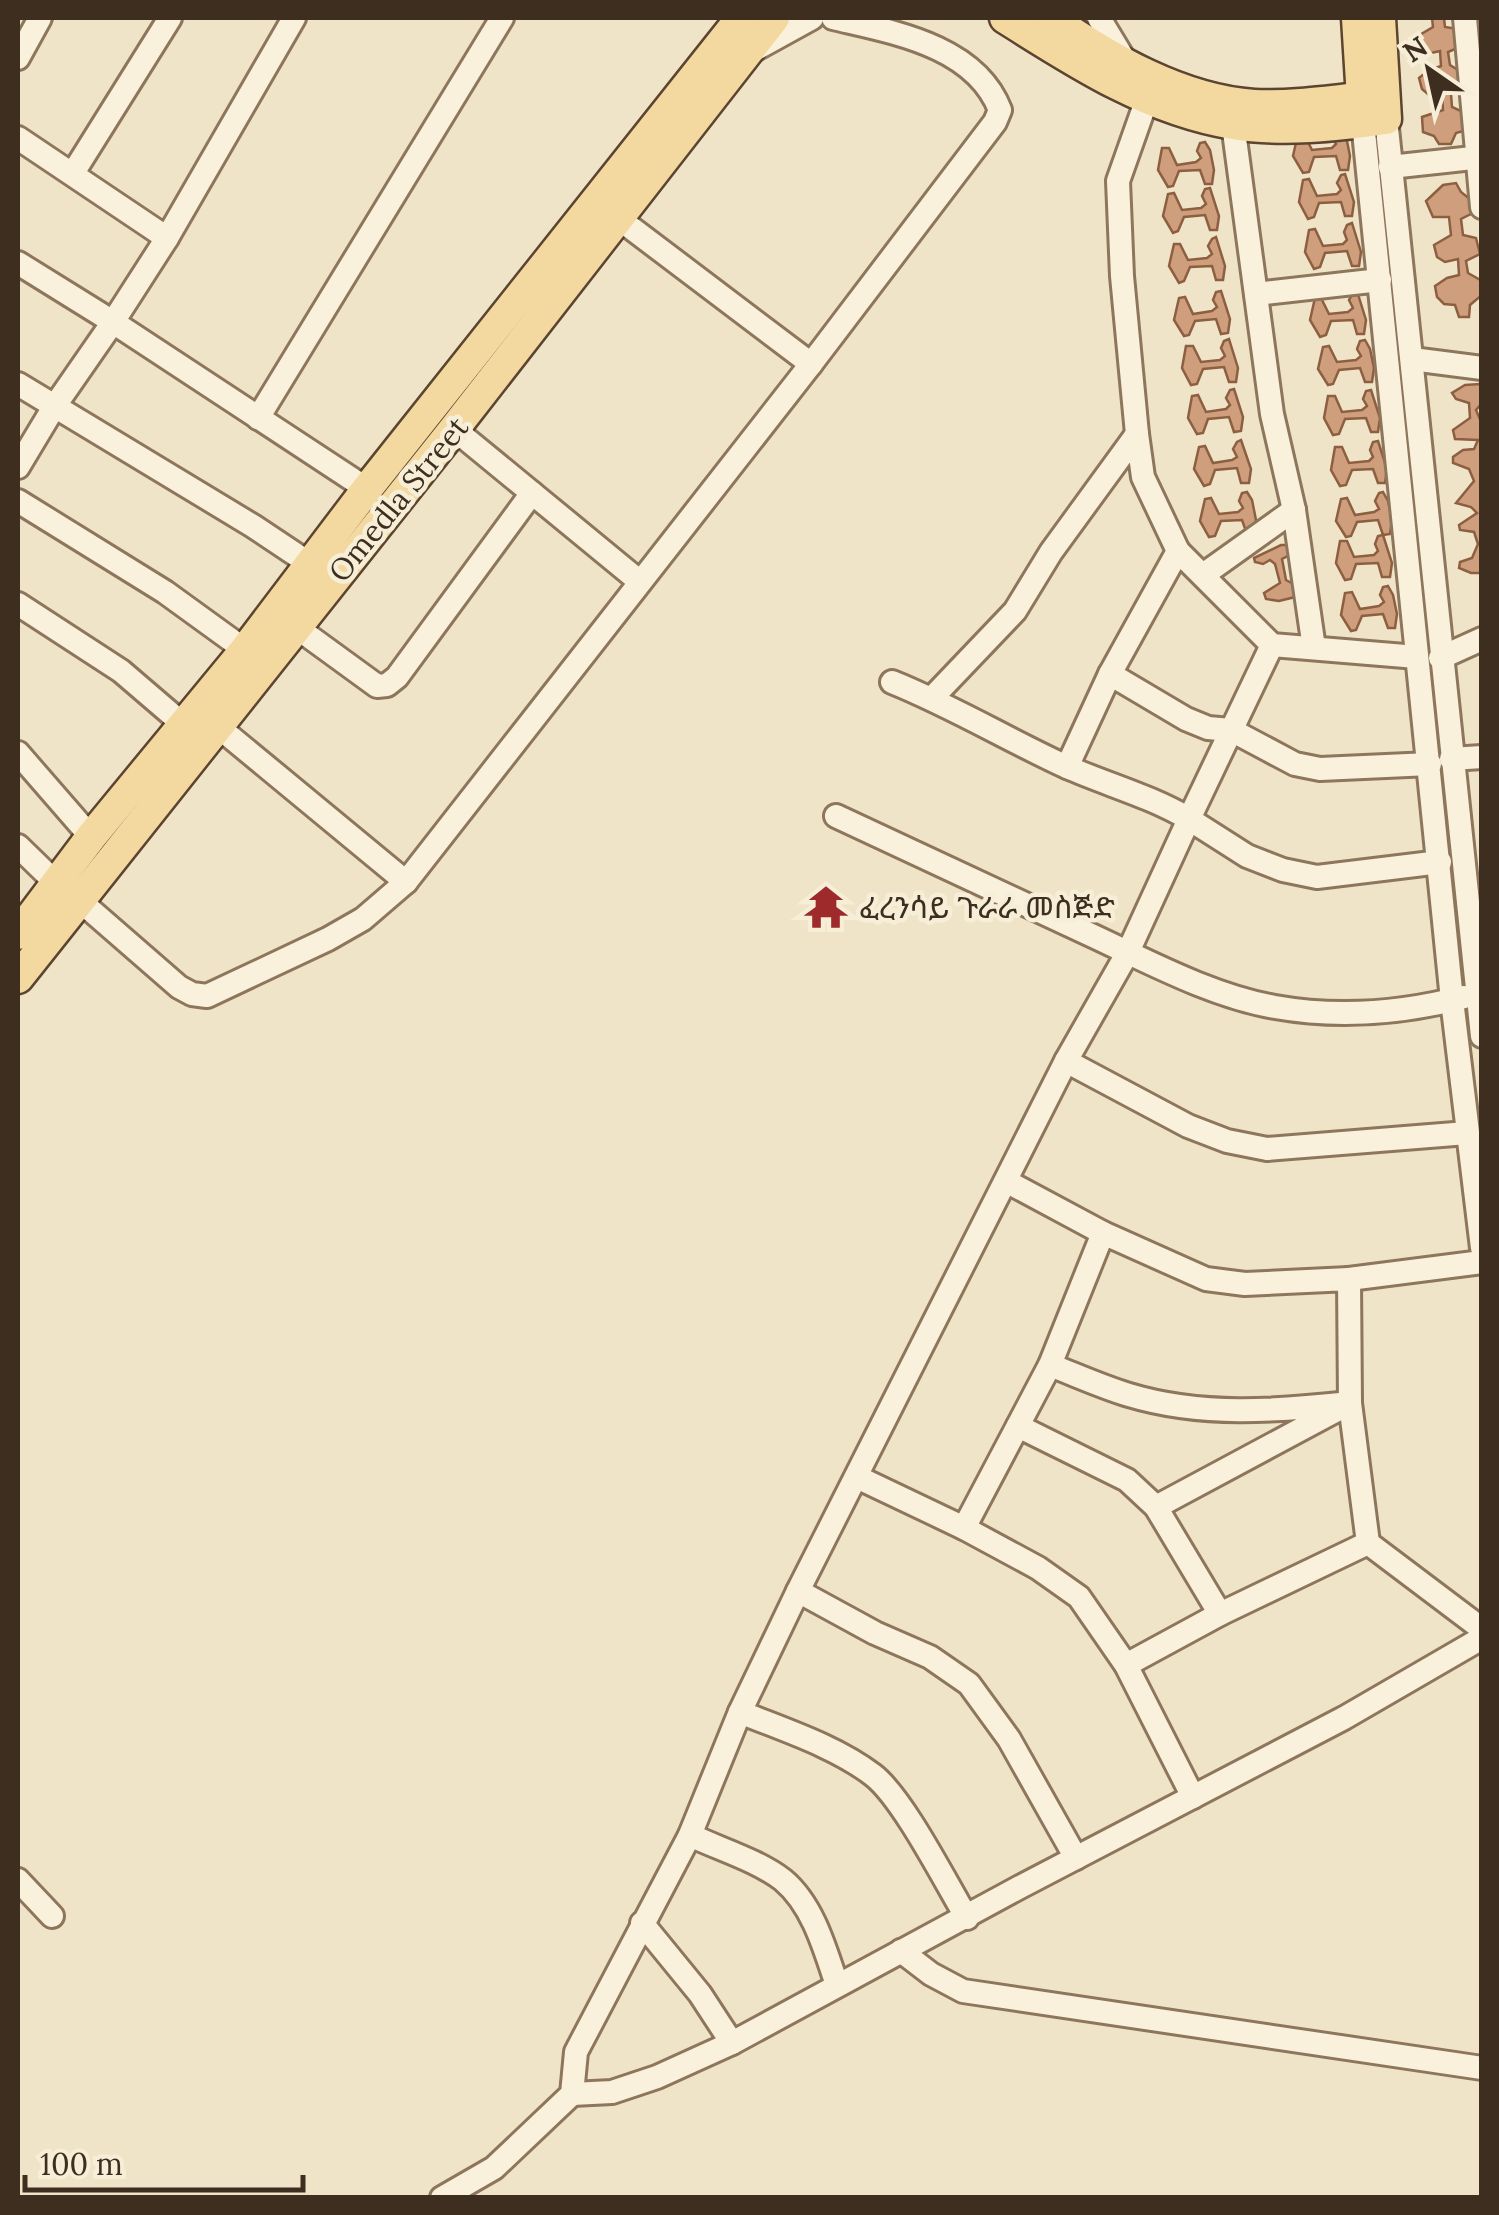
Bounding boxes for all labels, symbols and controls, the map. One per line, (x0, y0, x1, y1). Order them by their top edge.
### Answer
north arrow (1379, 20, 1479, 120)
text: N (1396, 28, 1434, 70)
street label: Omedla Street (320, 409, 476, 589)
temple icon: ፈረንሳይ ጉራራ መስጅድ (802, 883, 850, 931)
place label: ፈረንሳይ ጉራራ መስጅድ (859, 888, 1115, 926)
scale bar (25, 2130, 302, 2192)
text: 100 m (40, 2145, 123, 2183)

